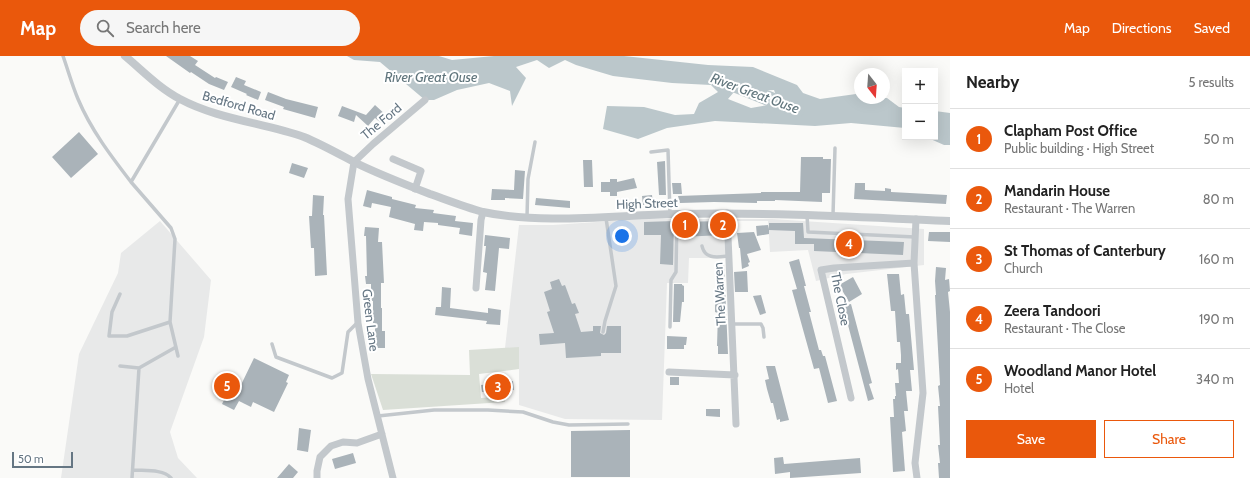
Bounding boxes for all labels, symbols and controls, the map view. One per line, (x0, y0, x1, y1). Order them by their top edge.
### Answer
search box (80, 10, 360, 46)
text: Map (20, 17, 56, 40)
icon: search (94, 17, 116, 39)
text: Search here (126, 19, 201, 37)
text: Map (1064, 19, 1090, 37)
text: Directions (1112, 19, 1172, 37)
text: Saved (1194, 19, 1230, 37)
water label: River Great Ouse (385, 68, 478, 86)
north arrow (854, 68, 890, 104)
map controls (902, 68, 938, 140)
button: + (902, 68, 938, 104)
water label: River Great Ouse (708, 69, 802, 118)
text: Nearby (966, 72, 1019, 92)
text: 5 results (1188, 74, 1234, 90)
street label: Bedford Road (201, 87, 277, 123)
street label: The Ford (357, 99, 405, 143)
button: − (902, 104, 938, 140)
text: Clapham Post Office (1004, 122, 1137, 140)
text: 1 (977, 131, 981, 147)
text: 50 m (1204, 131, 1234, 147)
text: Public building · High Street (1004, 140, 1154, 156)
text: Mandarin House (1004, 182, 1110, 200)
text: 2 (976, 191, 982, 207)
text: 80 m (1203, 191, 1234, 207)
street label: High Street (616, 194, 679, 212)
text: Restaurant · The Warren (1004, 200, 1135, 216)
pin: 1 (672, 210, 698, 240)
pin: 2 (710, 210, 736, 240)
your location (612, 226, 632, 246)
pin: 4 (836, 229, 862, 259)
text: St Thomas of Canterbury (1004, 242, 1166, 260)
text: 3 (975, 251, 983, 267)
text: 160 m (1199, 251, 1234, 267)
text: Church (1004, 260, 1043, 276)
street label: The Warren (709, 262, 729, 326)
street label: The Close (828, 271, 854, 327)
street label: Green Lane (359, 288, 383, 352)
text: Zeera Tandoori (1004, 302, 1101, 320)
text: 4 (975, 311, 983, 327)
text: 190 m (1199, 311, 1234, 327)
text: Restaurant · The Close (1004, 320, 1126, 336)
text: Woodland Manor Hotel (1004, 362, 1156, 380)
pin: 5 (214, 371, 240, 401)
text: 5 (976, 371, 982, 387)
text: 340 m (1196, 371, 1234, 387)
pin: 3 (485, 372, 511, 402)
text: Hotel (1004, 380, 1034, 396)
button: Save (966, 420, 1096, 458)
button: Share (1104, 420, 1234, 458)
scale bar (12, 450, 73, 469)
text: 50 m (18, 452, 44, 466)

